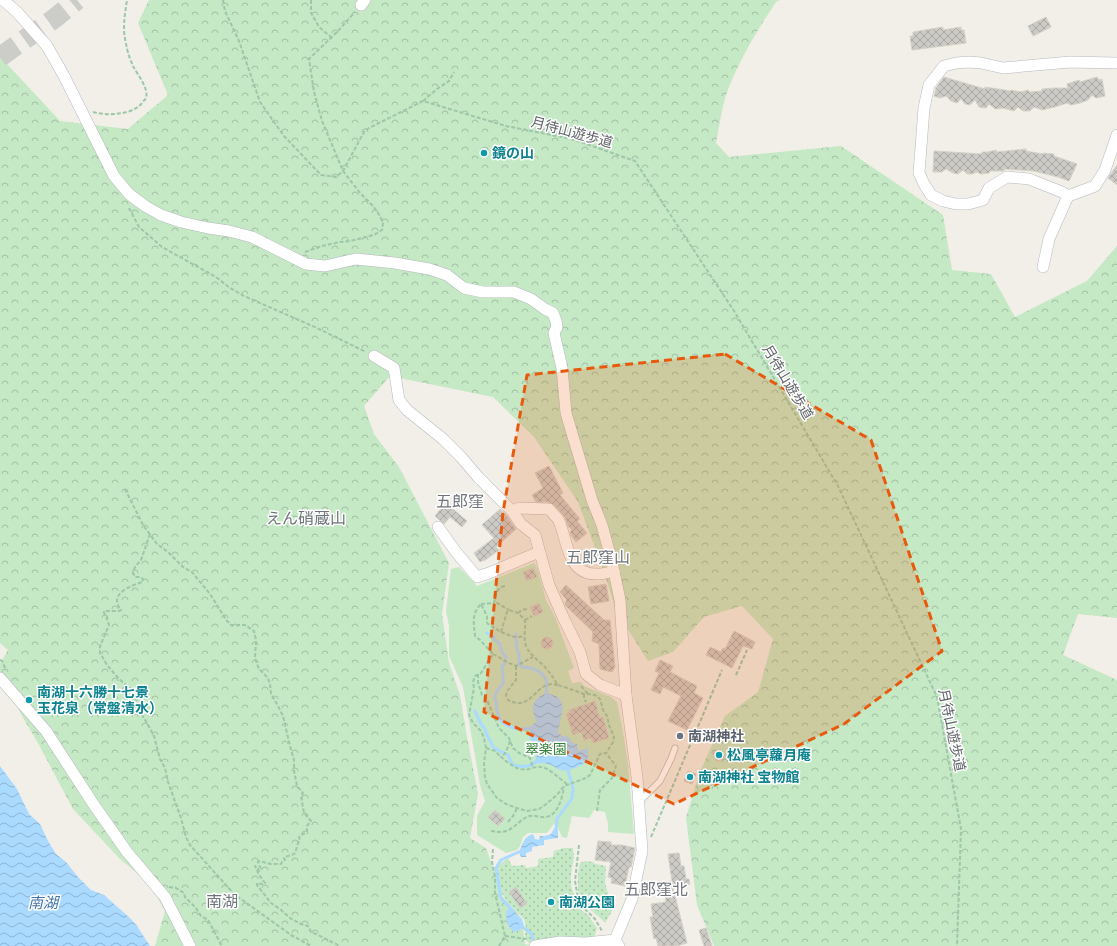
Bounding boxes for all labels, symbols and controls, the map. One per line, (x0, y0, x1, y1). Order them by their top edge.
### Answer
street label: 月待山遊歩道 (529, 112, 615, 152)
place label: 鏡の山 (492, 144, 534, 162)
marker: 鏡の山 (479, 148, 489, 158)
street label: 月待山遊歩道 (759, 341, 817, 423)
district label: 五郎窪 (436, 490, 484, 512)
district label: えん硝蔵山 (266, 507, 346, 529)
district label: 五郎窪山 (566, 546, 630, 568)
place label: 南湖十六勝十七景 玉花泉（常盤清水） (37, 683, 163, 717)
street label: 月待山遊歩道 (934, 687, 970, 773)
marker: 南湖十六勝十七景 玉花泉（常盤清水） (24, 695, 34, 705)
place label: 南湖神社 (688, 727, 744, 745)
marker: 南湖神社 (675, 731, 685, 741)
park label: 翠楽園 (525, 740, 567, 758)
place label: 松風亭蘿月庵 (727, 746, 811, 764)
marker: 松風亭蘿月庵 (714, 750, 724, 760)
place label: 南湖神社 宝物館 (698, 768, 799, 786)
marker: 南湖神社 宝物館 (685, 772, 695, 782)
district label: 五郎窪北 (624, 878, 688, 900)
district label: 南湖 (206, 890, 238, 912)
water label: 南湖 (28, 892, 60, 913)
place label: 南湖公園 (559, 893, 615, 911)
marker: 南湖公園 (546, 897, 556, 907)

